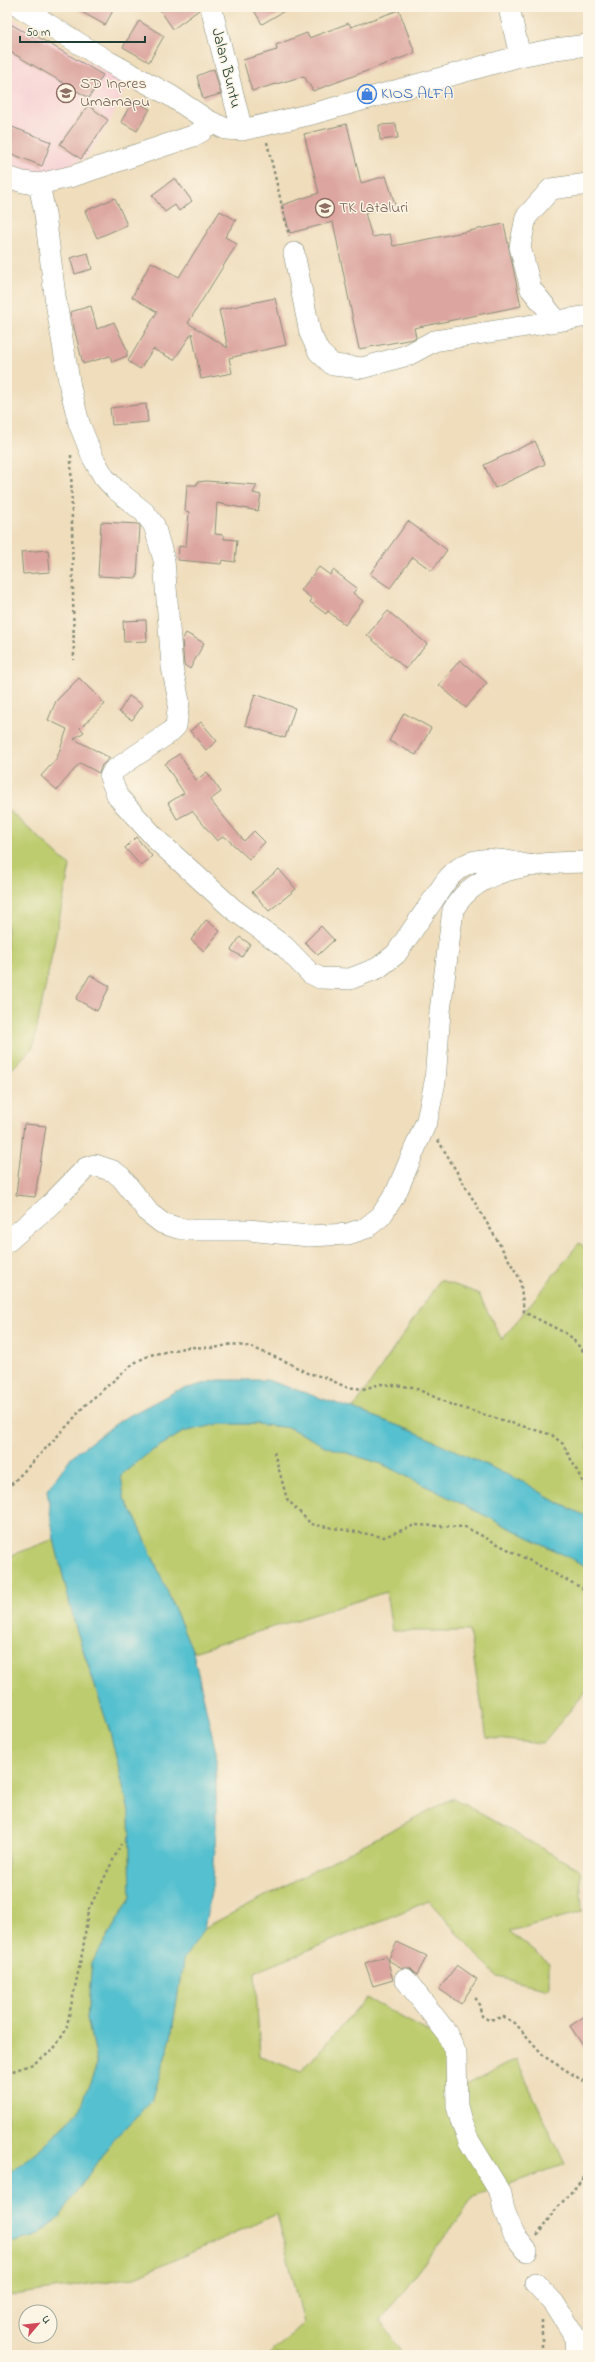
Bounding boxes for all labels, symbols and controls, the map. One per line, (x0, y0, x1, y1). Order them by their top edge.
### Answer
scale bar (20, 18, 145, 44)
text: 50 m (26, 24, 50, 42)
street label: Jalan Buntu (204, 25, 248, 111)
place label: SD Inpres Umamapu (80, 72, 150, 114)
school or university icon: SD Inpres Umamapu (55, 82, 77, 104)
place label: KIOS ALFA (381, 82, 453, 106)
shop icon: KIOS ALFA (356, 83, 378, 105)
place label: TK Lataluri (339, 196, 408, 220)
school or university icon: TK Lataluri (314, 197, 336, 219)
north arrow (18, 2304, 58, 2344)
text: U (37, 2313, 55, 2327)

